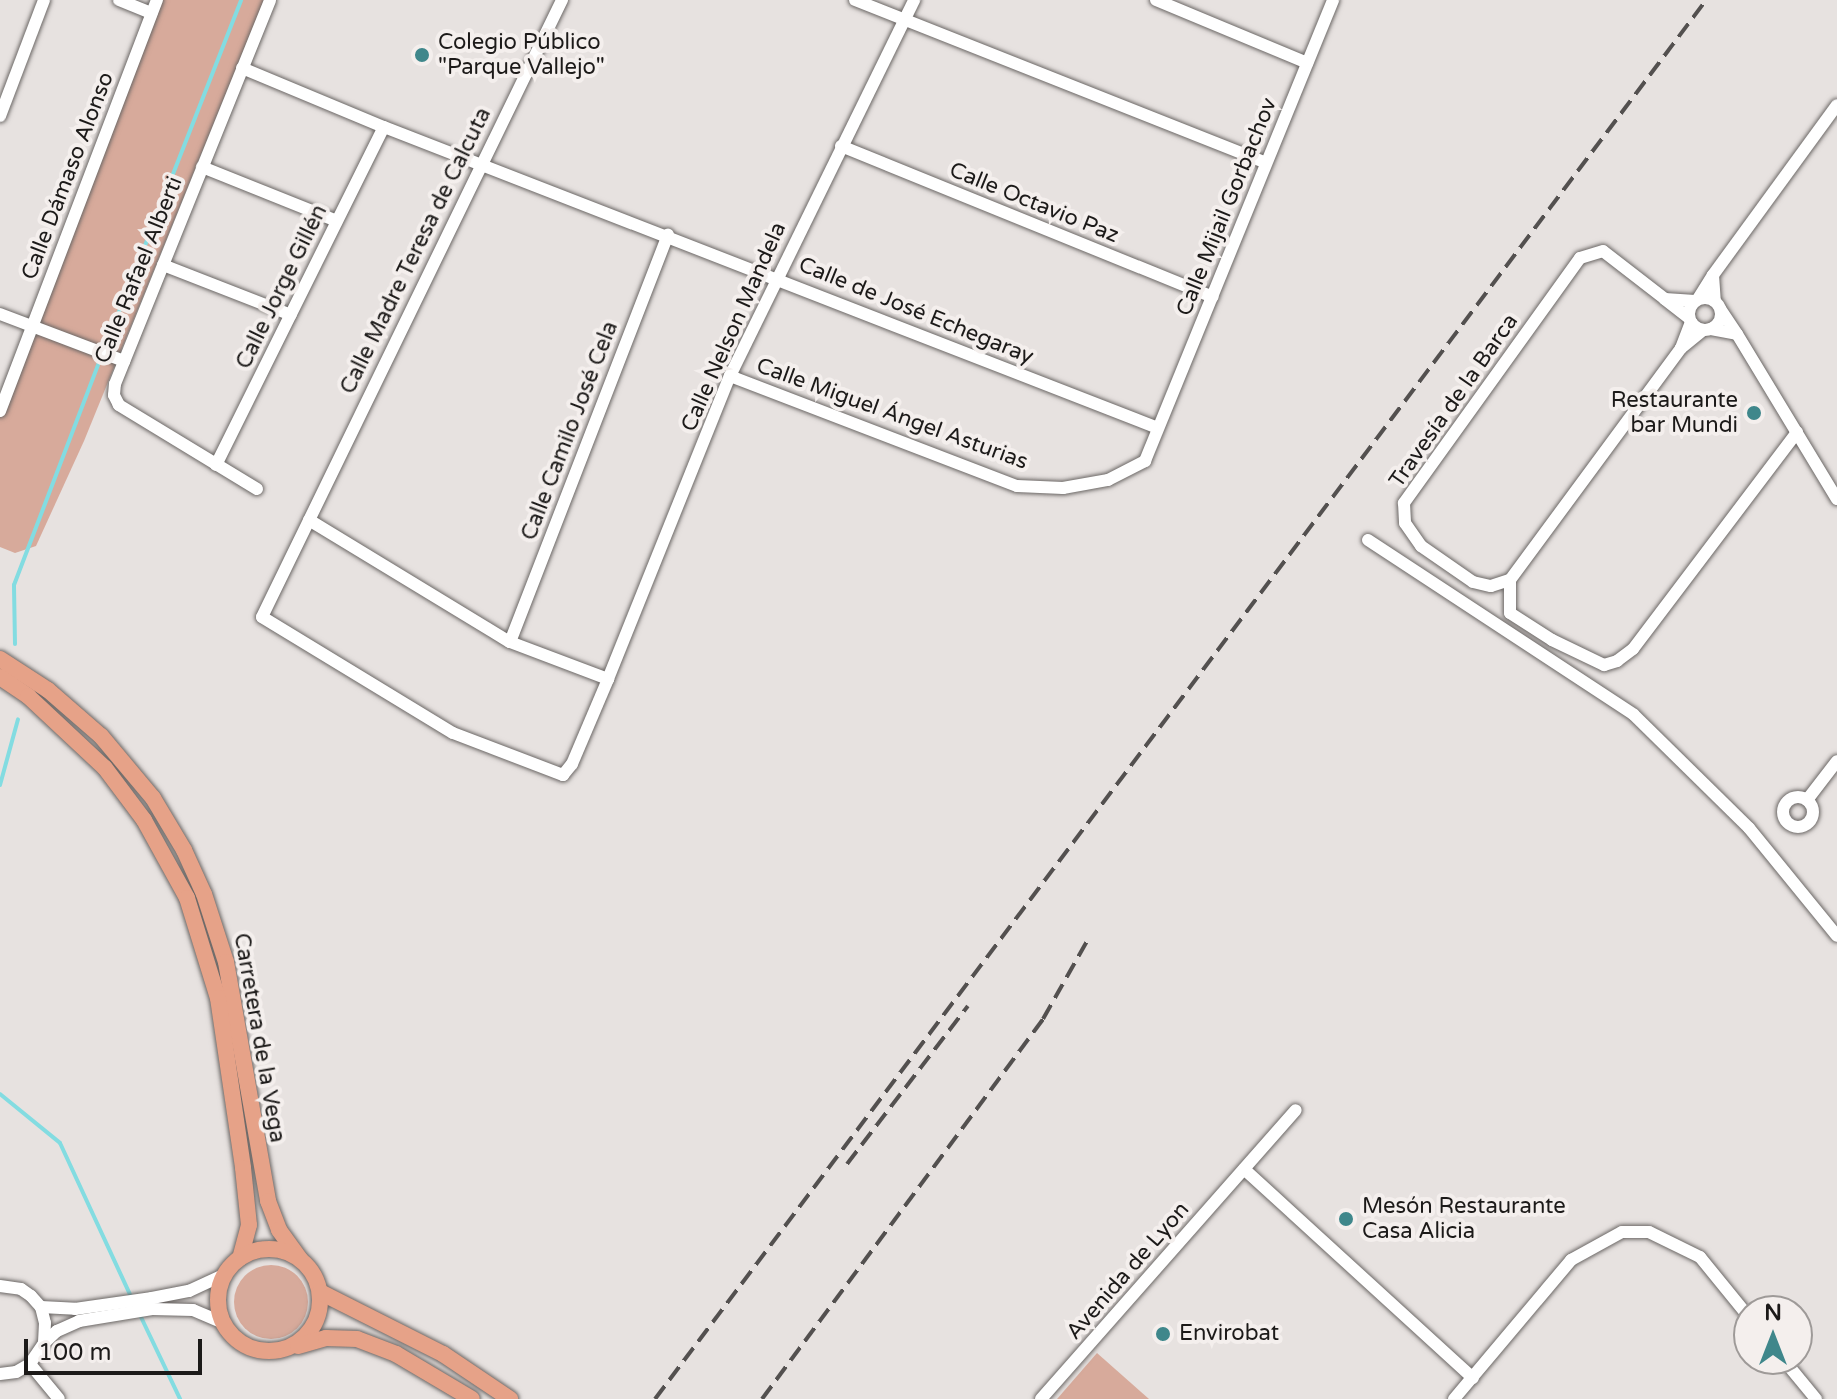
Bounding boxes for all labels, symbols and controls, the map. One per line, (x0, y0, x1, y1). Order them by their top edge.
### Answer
place label: Colegio Público "Parque Vallejo" (438, 29, 605, 80)
marker: Colegio Público "Parque Vallejo" (413, 46, 431, 64)
street label: Calle Dámaso Alonso (16, 69, 120, 283)
street label: Calle Mijail Gorbachov (1171, 94, 1283, 320)
street label: Calle Madre Teresa de Calcuta (335, 104, 497, 398)
street label: Calle Octavio Paz (945, 157, 1123, 249)
street label: Calle Rafael Alberti (89, 173, 189, 367)
street label: Calle Jorge Gillén (231, 201, 333, 373)
street label: Calle Nelson Mandela (676, 218, 792, 436)
street label: Calle de José Echegaray (795, 252, 1037, 370)
street label: Travesía de la Barca (1384, 309, 1524, 493)
street label: Calle Camilo José Cela (516, 318, 624, 544)
street label: Calle Miguel Ángel Asturias (753, 353, 1031, 475)
place label: Restaurante bar Mundi (1611, 387, 1738, 438)
marker: Restaurante bar Mundi (1745, 404, 1763, 422)
street label: Carretera de la Vega (228, 931, 290, 1145)
place label: Mesón Restaurante Casa Alicia (1362, 1193, 1566, 1244)
street label: Avenida de Lyon (1061, 1197, 1195, 1345)
marker: Mesón Restaurante Casa Alicia (1337, 1210, 1355, 1228)
north arrow (1733, 1295, 1813, 1375)
text: N (1764, 1300, 1782, 1326)
place label: Envirobat (1179, 1321, 1279, 1347)
scale bar (28, 1323, 206, 1373)
marker: Envirobat (1154, 1325, 1172, 1343)
text: 100 m (38, 1338, 112, 1367)

